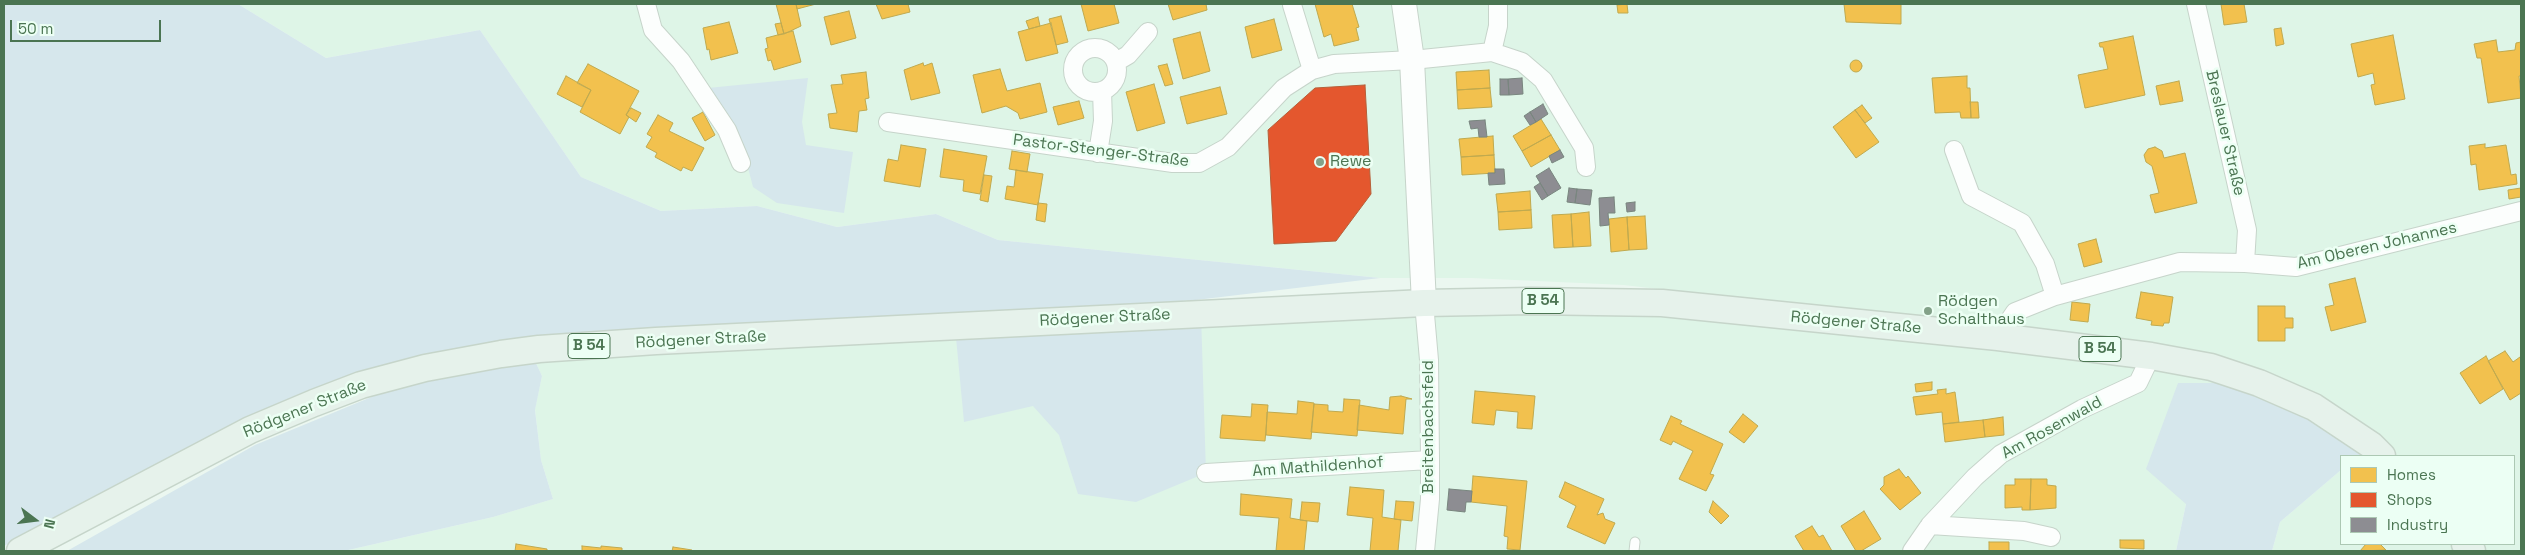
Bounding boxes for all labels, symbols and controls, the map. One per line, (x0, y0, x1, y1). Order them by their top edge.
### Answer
scale bar (12, 10, 164, 42)
text: 50 m (18, 19, 53, 38)
street label: Breslauer Straße (2201, 68, 2249, 198)
street label: Pastor-Stenger-Straße (1012, 131, 1190, 171)
place label: Rewe (1330, 152, 1372, 172)
marker: Rewe (1314, 156, 1326, 168)
street label: Am Oberen Johannes (2295, 218, 2459, 274)
road number: B 54 (1522, 288, 1564, 314)
place label: Rödgen Schalthaus (1938, 292, 2025, 330)
street label: Rödgener Straße (1039, 305, 1171, 331)
marker: Rödgen Schalthaus (1922, 305, 1934, 317)
street label: Rödgener Straße (1790, 308, 1922, 338)
street label: Rödgener Straße (635, 327, 767, 353)
road number: B 54 (568, 334, 610, 358)
road number: B 54 (2079, 336, 2121, 362)
street label: Breitenbachsfeld (1419, 360, 1439, 494)
street label: Rödgener Straße (241, 376, 369, 442)
street label: Am Rosenwald (1999, 393, 2105, 463)
street label: Am Mathildenhof (1252, 453, 1384, 481)
legend (2340, 455, 2515, 545)
text: Homes (2387, 465, 2436, 484)
text: Shops (2387, 490, 2432, 509)
north arrow (10, 495, 60, 545)
text: Industry (2387, 515, 2448, 534)
text: N (40, 517, 59, 531)

